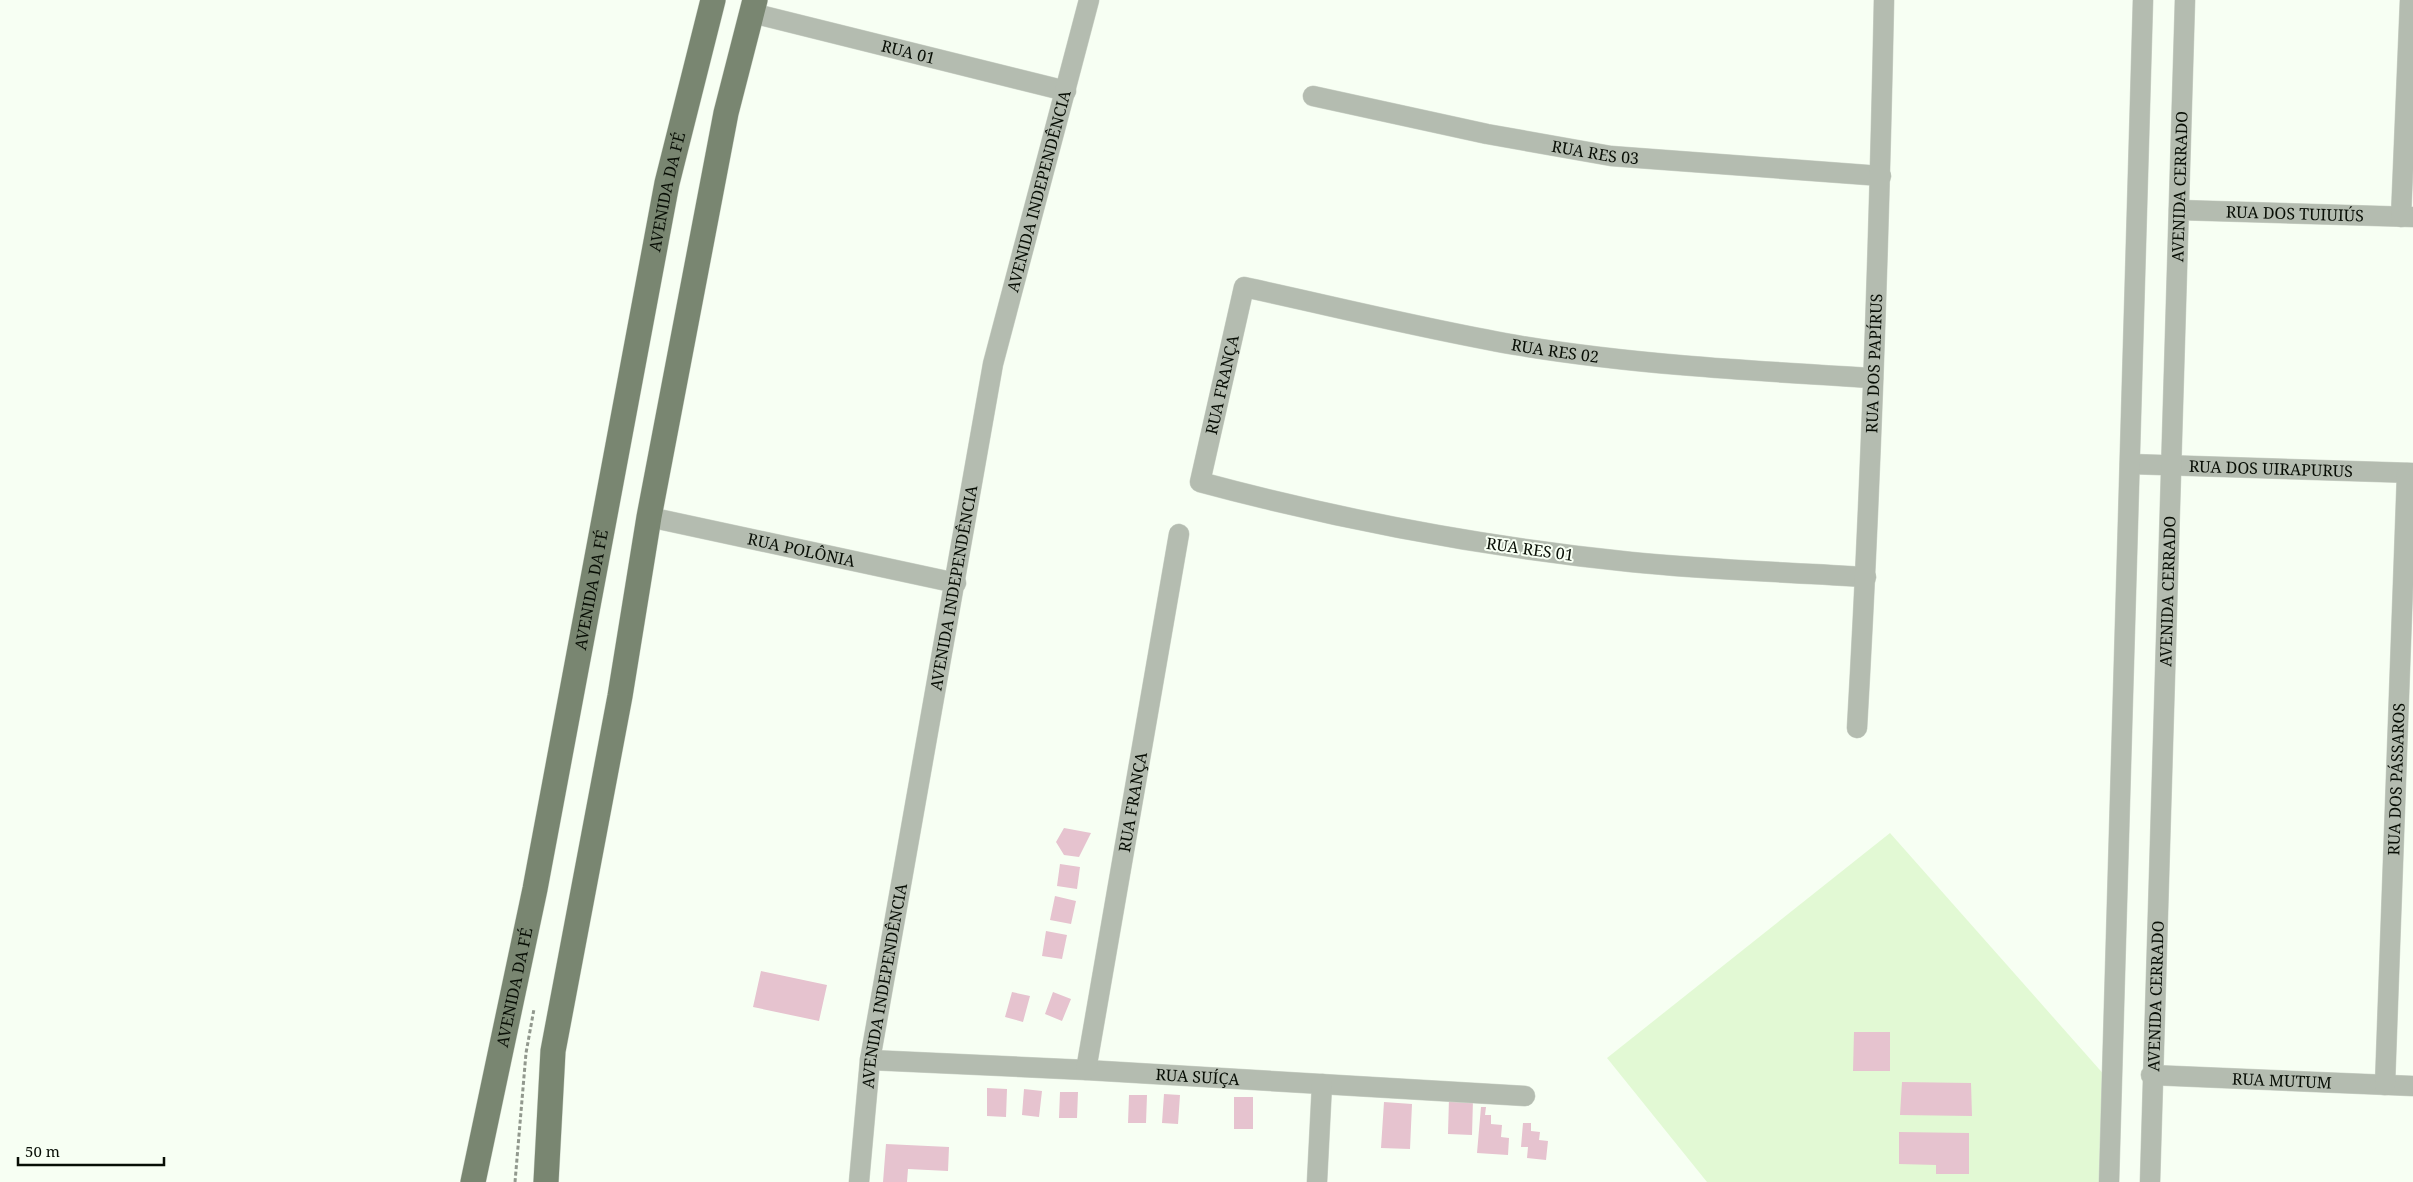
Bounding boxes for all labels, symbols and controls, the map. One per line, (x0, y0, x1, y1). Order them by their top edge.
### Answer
street label: RUA 01 (879, 35, 938, 69)
street label: AVENIDA INDEPENDÊNCIA (1001, 87, 1076, 295)
street label: AVENIDA CERRADO (2166, 111, 2193, 262)
street label: AVENIDA DA FÉ (643, 130, 690, 253)
street label: RUA RES 03 (1550, 135, 1640, 169)
street label: RUA DOS TUIUIÚS (2226, 200, 2364, 227)
street label: RUA DOS PAPÍRUS (1860, 293, 1887, 434)
street label: RUA FRANÇA (1200, 332, 1244, 437)
street label: RUA RES 02 (1510, 333, 1600, 368)
street label: RUA DOS UIRAPURUS (2189, 455, 2353, 482)
street label: AVENIDA INDEPENDÊNCIA (925, 483, 983, 692)
street label: AVENIDA CERRADO (2154, 515, 2181, 667)
street label: AVENIDA DA FÉ (569, 528, 613, 652)
street label: RUA POLÔNIA (746, 528, 858, 572)
street label: RUA RES 01 (1485, 532, 1575, 566)
street label: RUA DOS PÁSSAROS (2382, 703, 2410, 856)
street label: RUA FRANÇA (1113, 749, 1152, 854)
street label: AVENIDA INDEPENDÊNCIA (856, 881, 912, 1089)
street label: AVENIDA CERRADO (2142, 920, 2169, 1072)
street label: AVENIDA DA FÉ (491, 925, 538, 1049)
street label: RUA SUÍÇA (1155, 1063, 1241, 1090)
street label: RUA MUTUM (2232, 1067, 2332, 1094)
scale bar (18, 1134, 164, 1166)
text: 50 m (25, 1141, 60, 1161)

